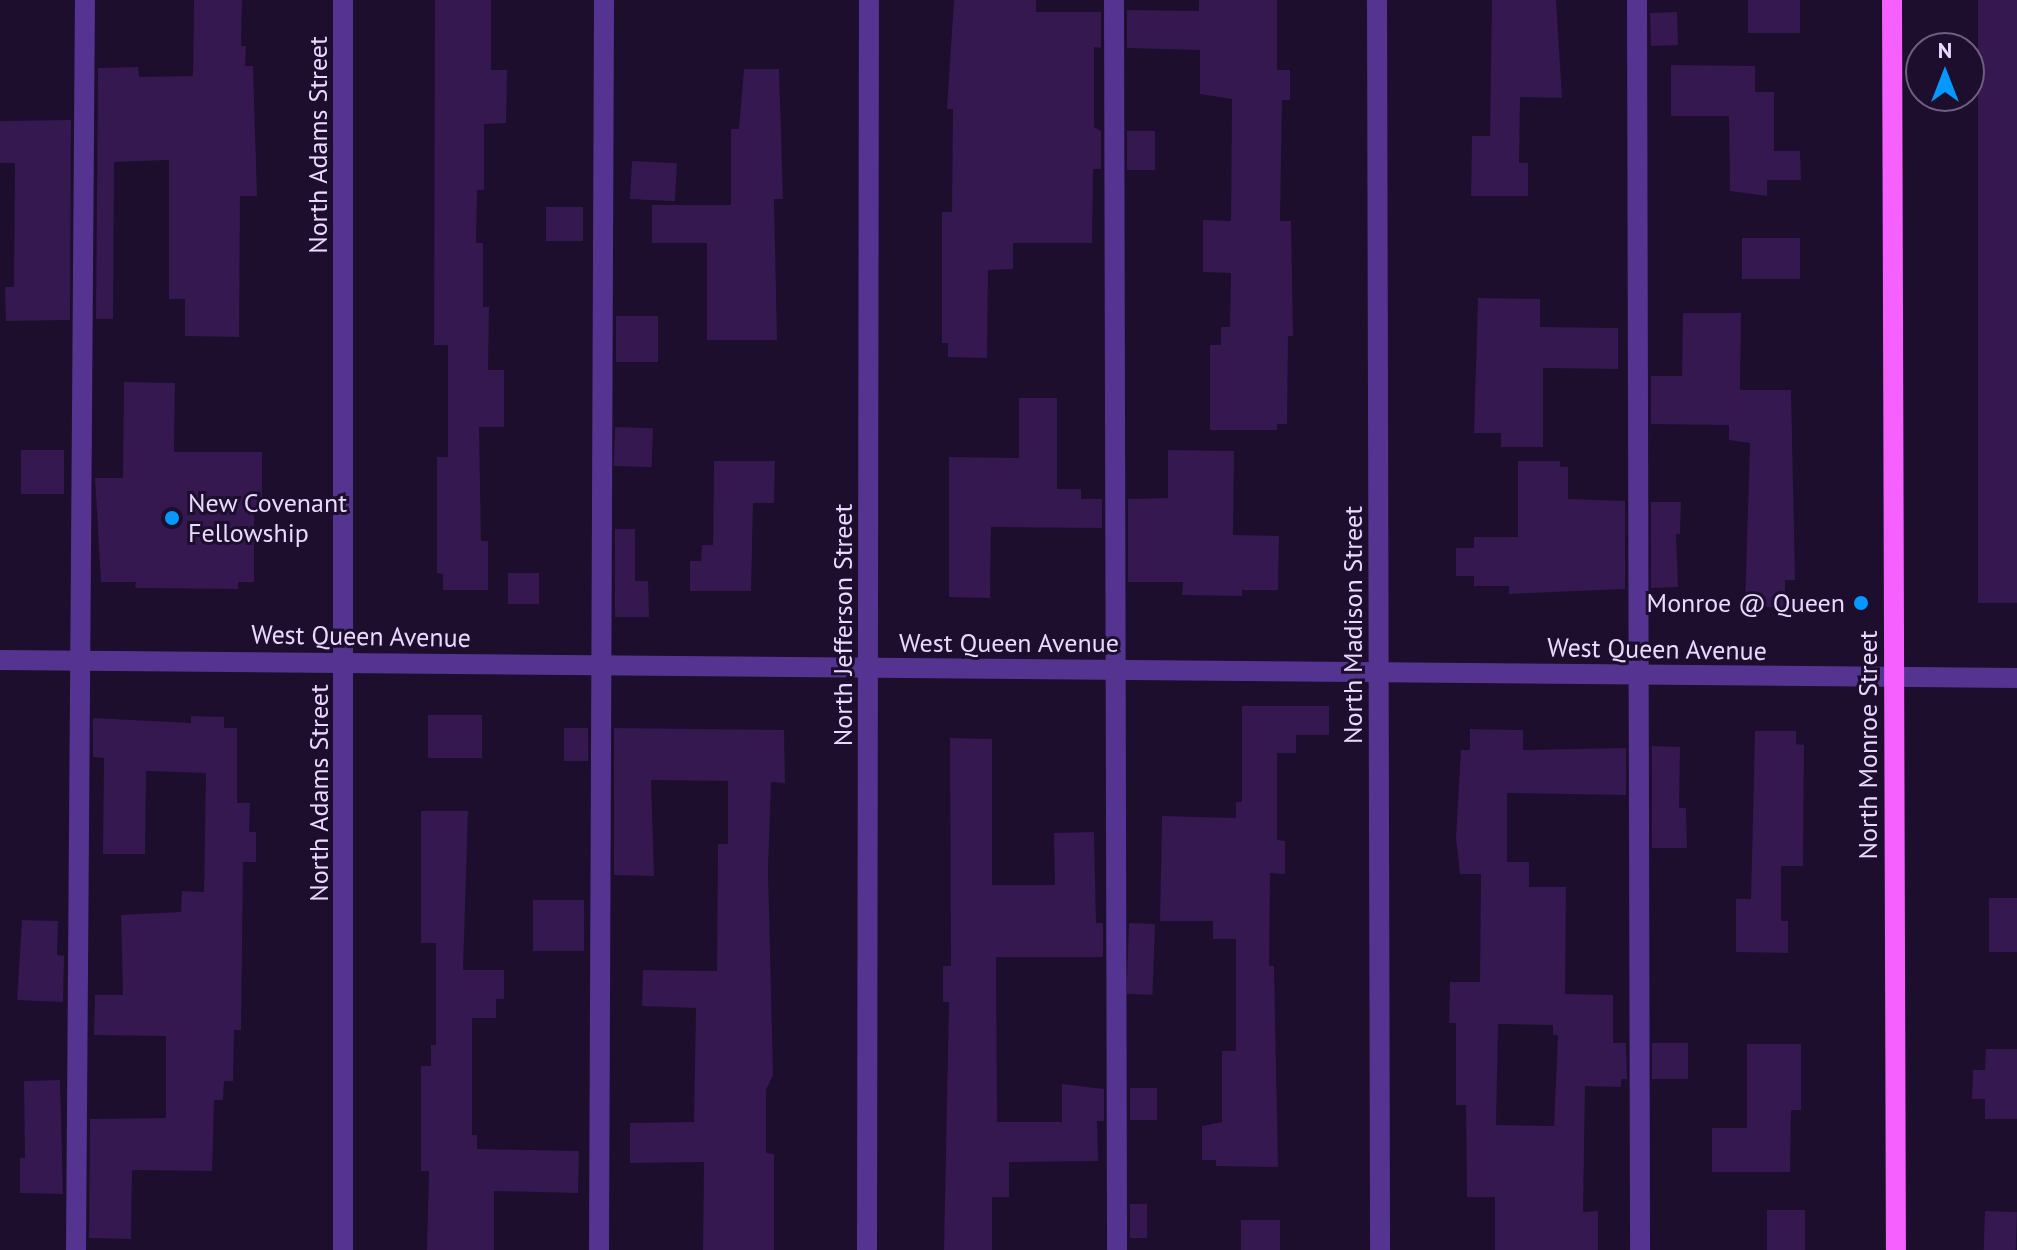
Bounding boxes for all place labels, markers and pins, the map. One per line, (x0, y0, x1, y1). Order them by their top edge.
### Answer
place label: New Covenant Fellowship (188, 487, 348, 548)
marker: New Covenant Fellowship (163, 509, 181, 527)
place label: Monroe @ Queen (1647, 587, 1845, 619)
marker: Monroe @ Queen (1852, 594, 1870, 612)

